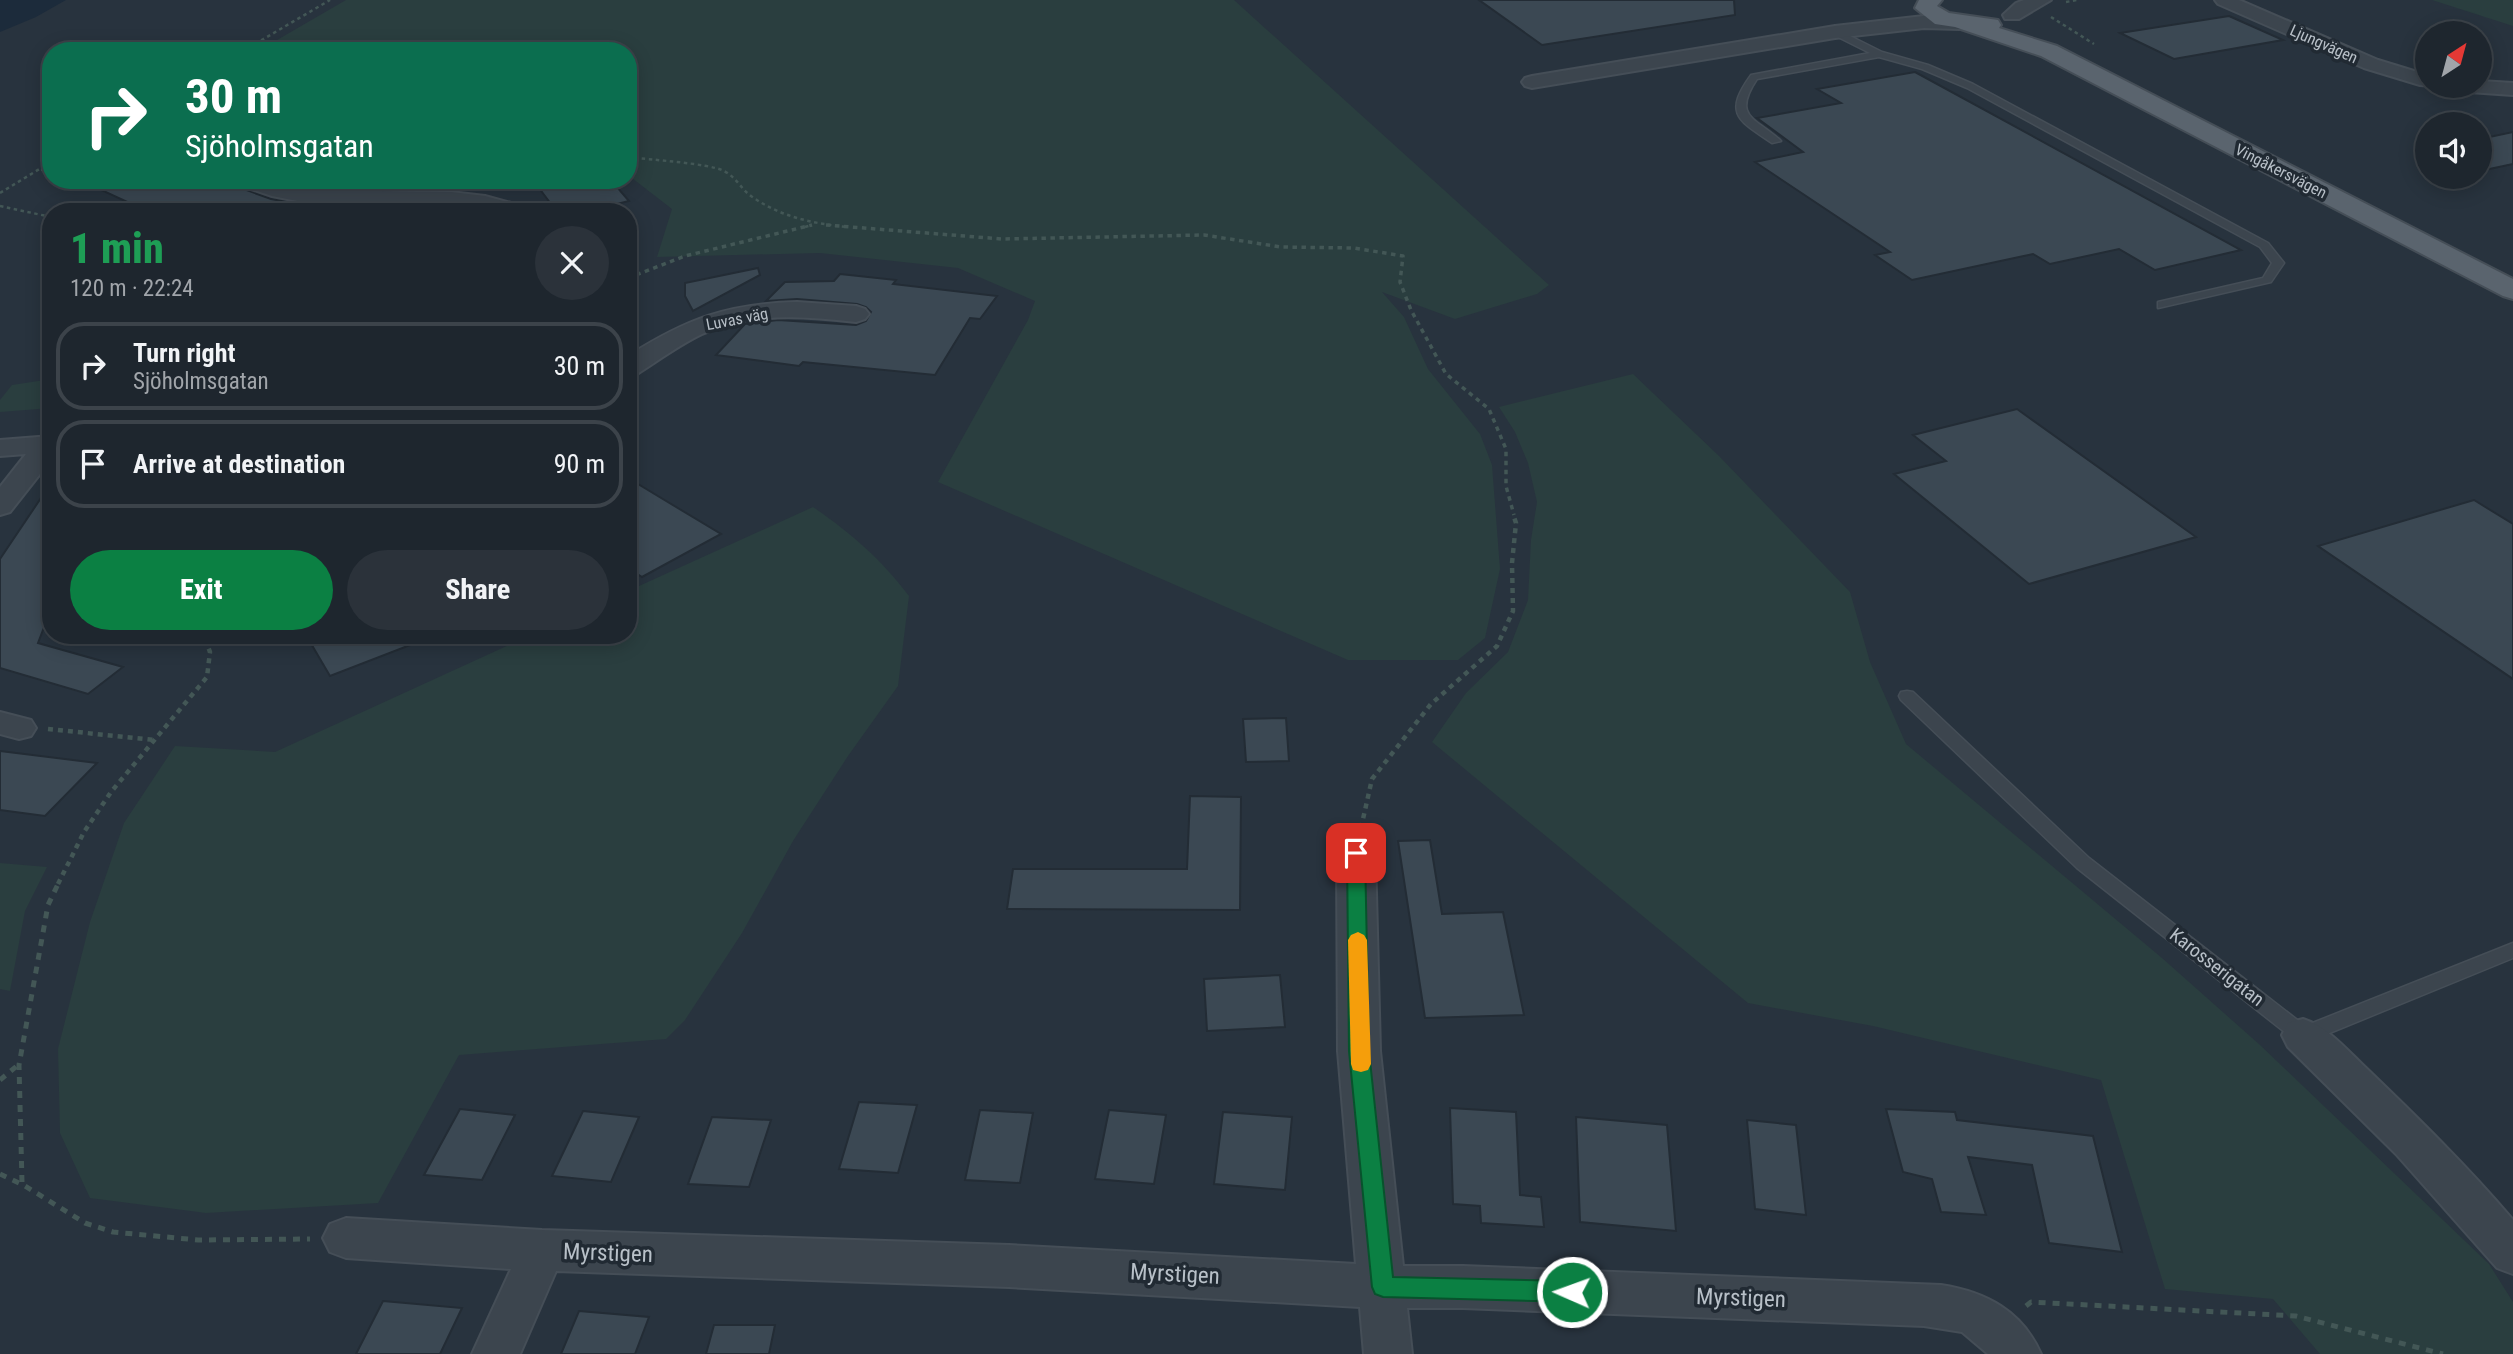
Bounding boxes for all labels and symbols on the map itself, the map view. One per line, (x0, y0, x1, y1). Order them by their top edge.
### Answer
street label: Ljungvägen (2287, 21, 2361, 67)
north arrow (2415, 21, 2492, 98)
street label: Vingåkersvägen (2232, 140, 2330, 202)
street label: Luvas väg (704, 304, 770, 334)
pin (1326, 823, 1386, 883)
street label: Karosserigatan (2165, 923, 2269, 1011)
street label: Myrstigen (563, 1238, 653, 1268)
position arrow (1535, 1255, 1609, 1329)
street label: Myrstigen (1129, 1258, 1221, 1290)
street label: Myrstigen (1696, 1283, 1786, 1313)

